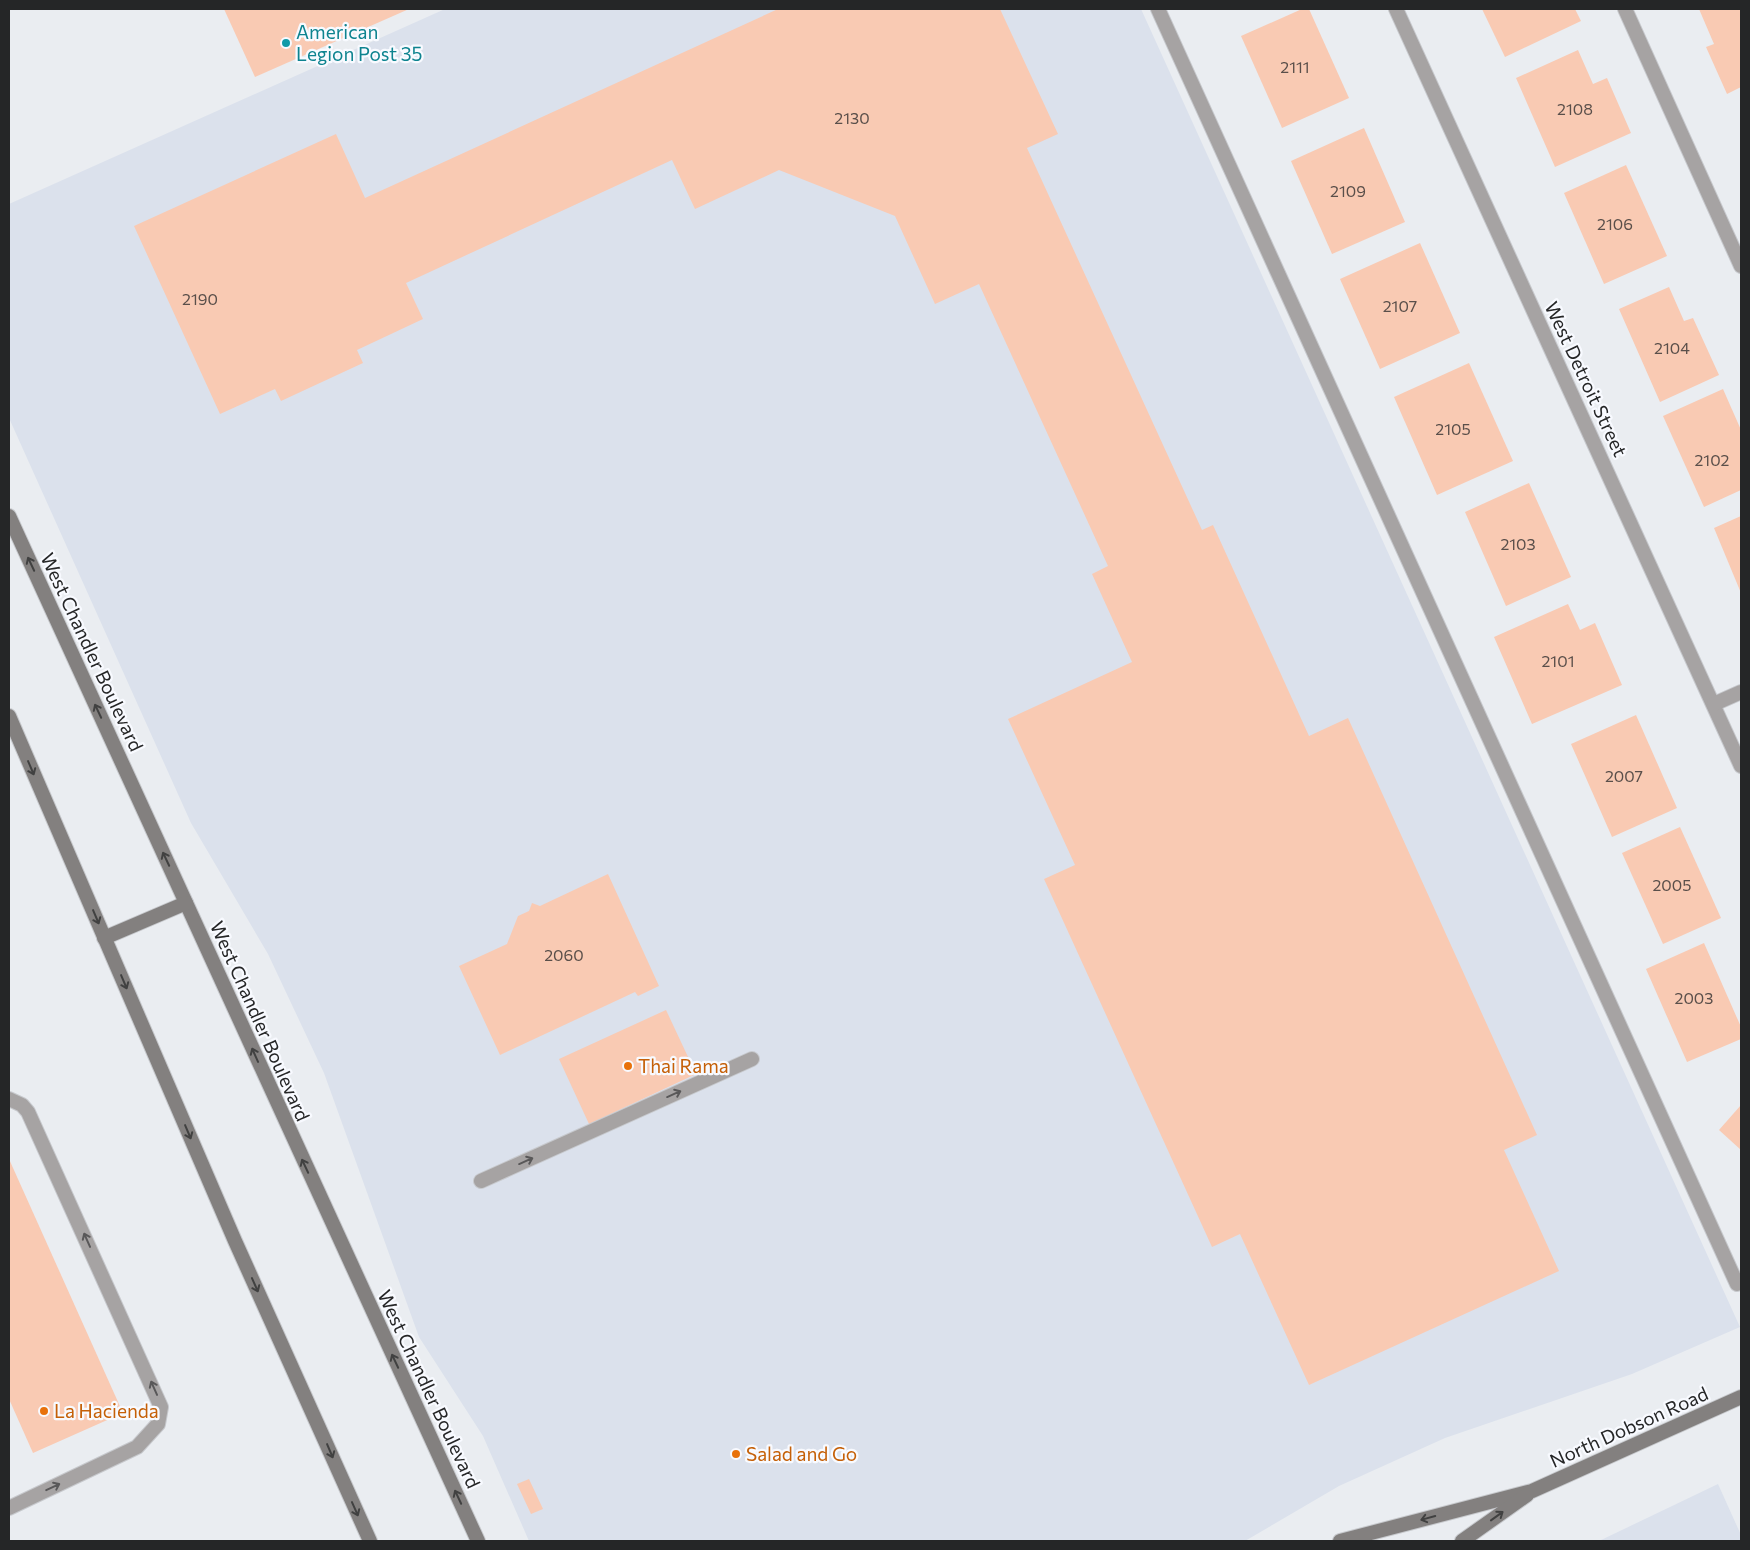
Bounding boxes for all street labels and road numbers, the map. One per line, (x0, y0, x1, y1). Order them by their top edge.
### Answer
street label: West Detroit Street (1540, 298, 1633, 460)
street label: West Chandler Boulevard (36, 549, 149, 755)
street label: West Chandler Boulevard (206, 917, 315, 1124)
street label: West Chandler Boulevard (373, 1286, 486, 1492)
street label: North Dobson Road (1546, 1381, 1712, 1472)

